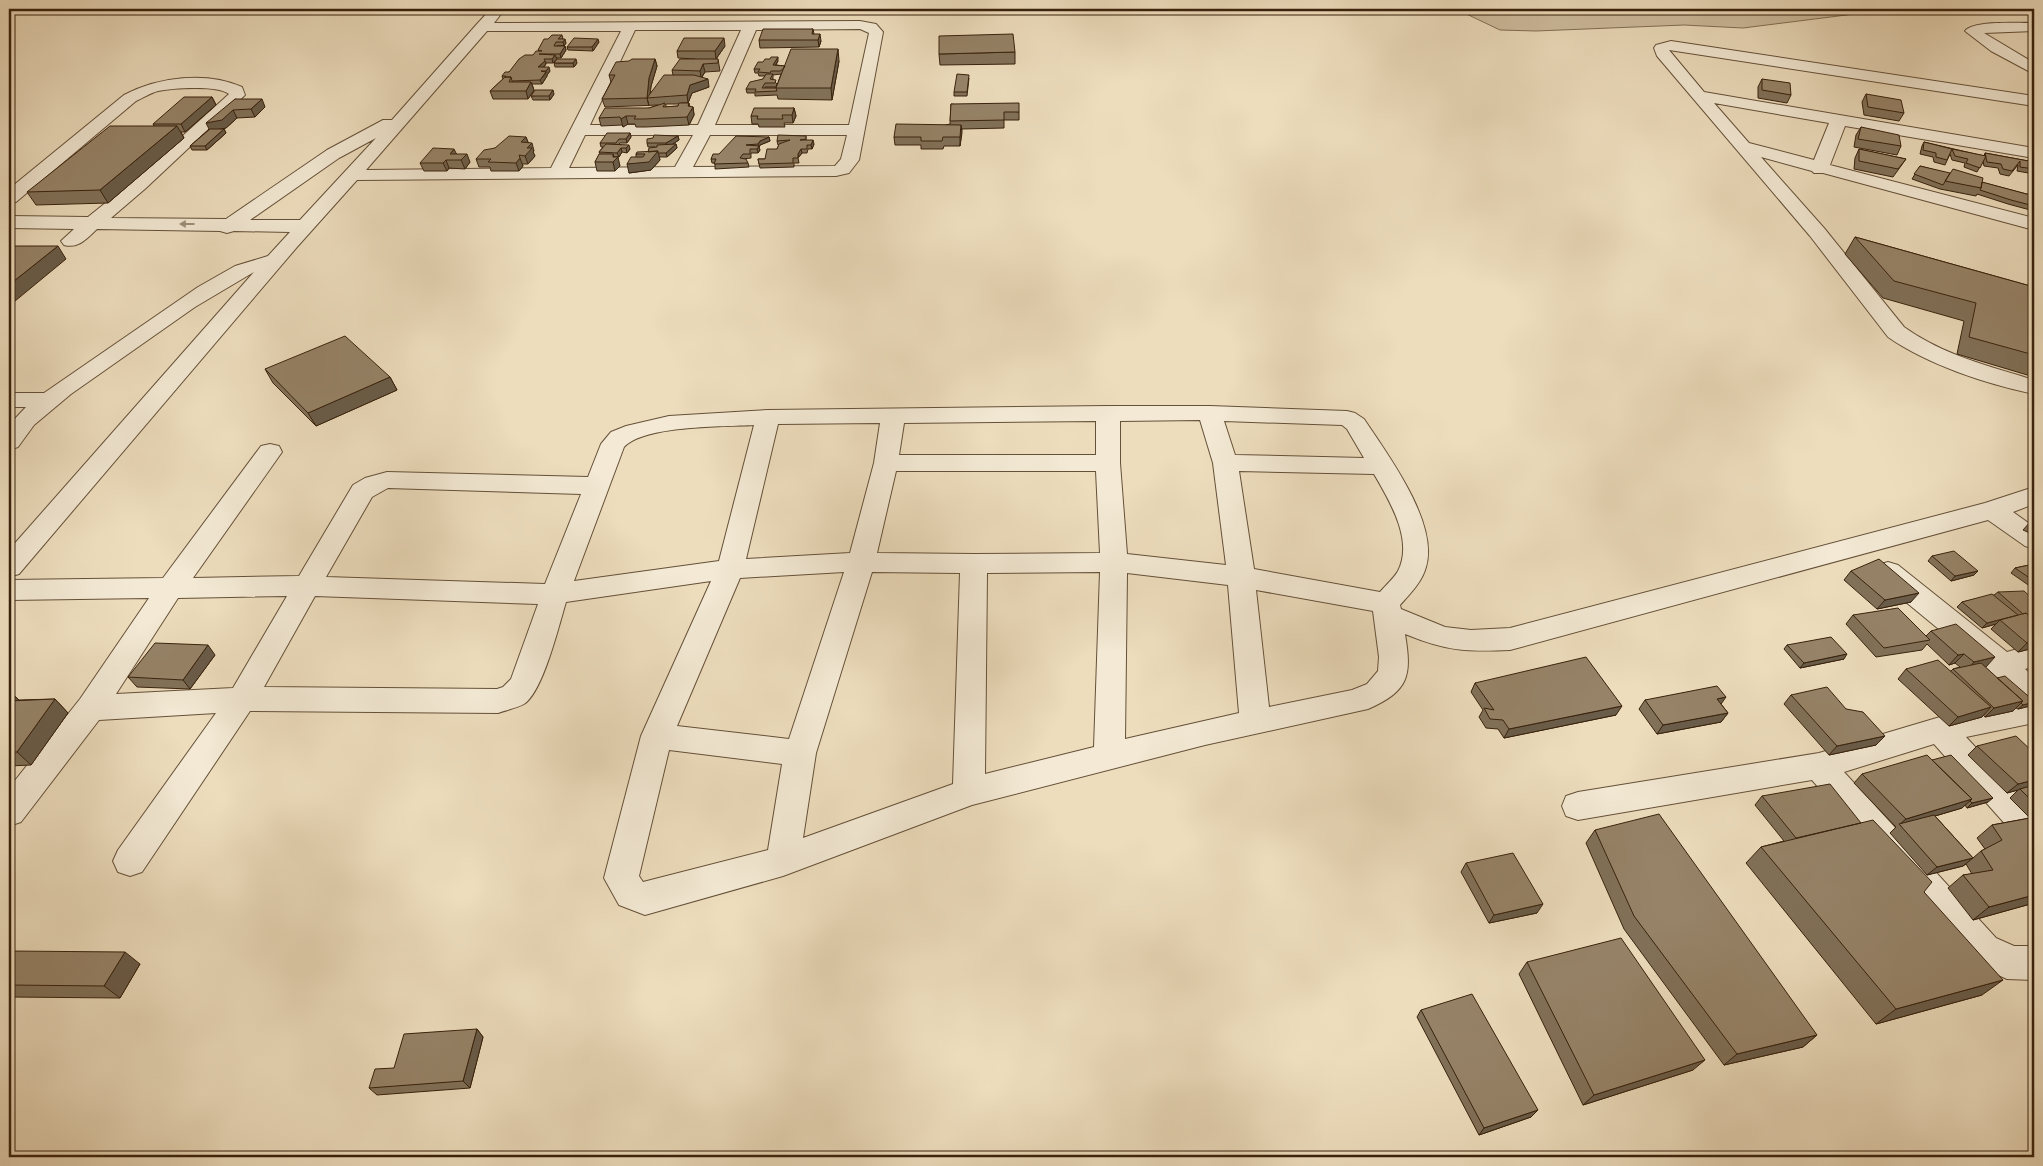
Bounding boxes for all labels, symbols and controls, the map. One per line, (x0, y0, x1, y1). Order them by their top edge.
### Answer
one-way arrow (179, 220, 195, 228)

